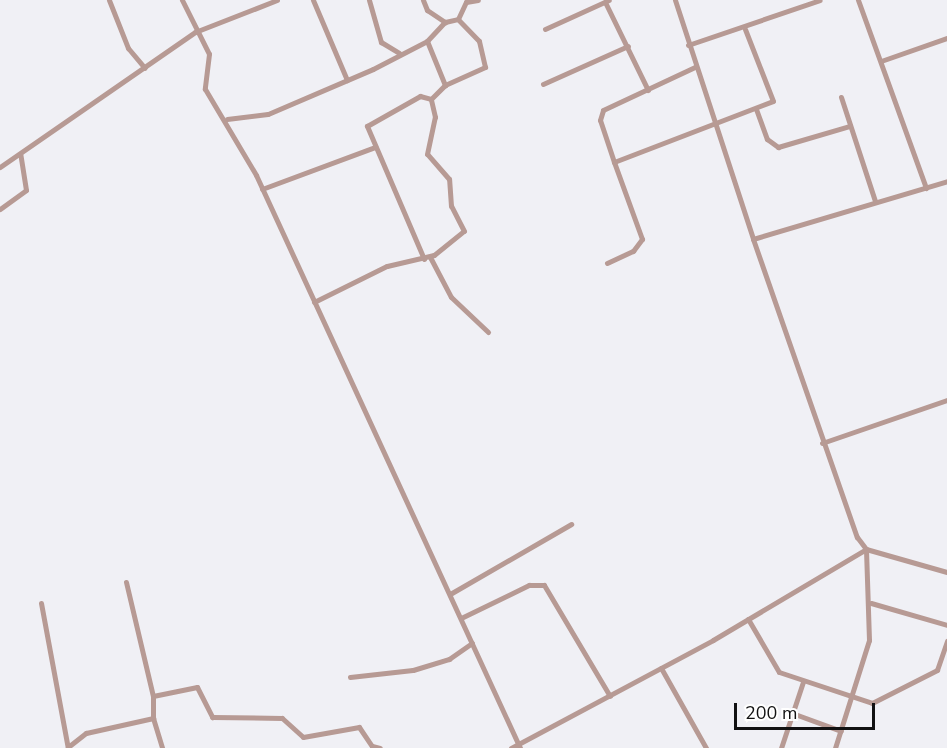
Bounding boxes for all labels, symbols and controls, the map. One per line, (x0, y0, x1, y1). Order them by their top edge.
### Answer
scale bar (737, 691, 878, 729)
text: 200 m (745, 701, 797, 725)

